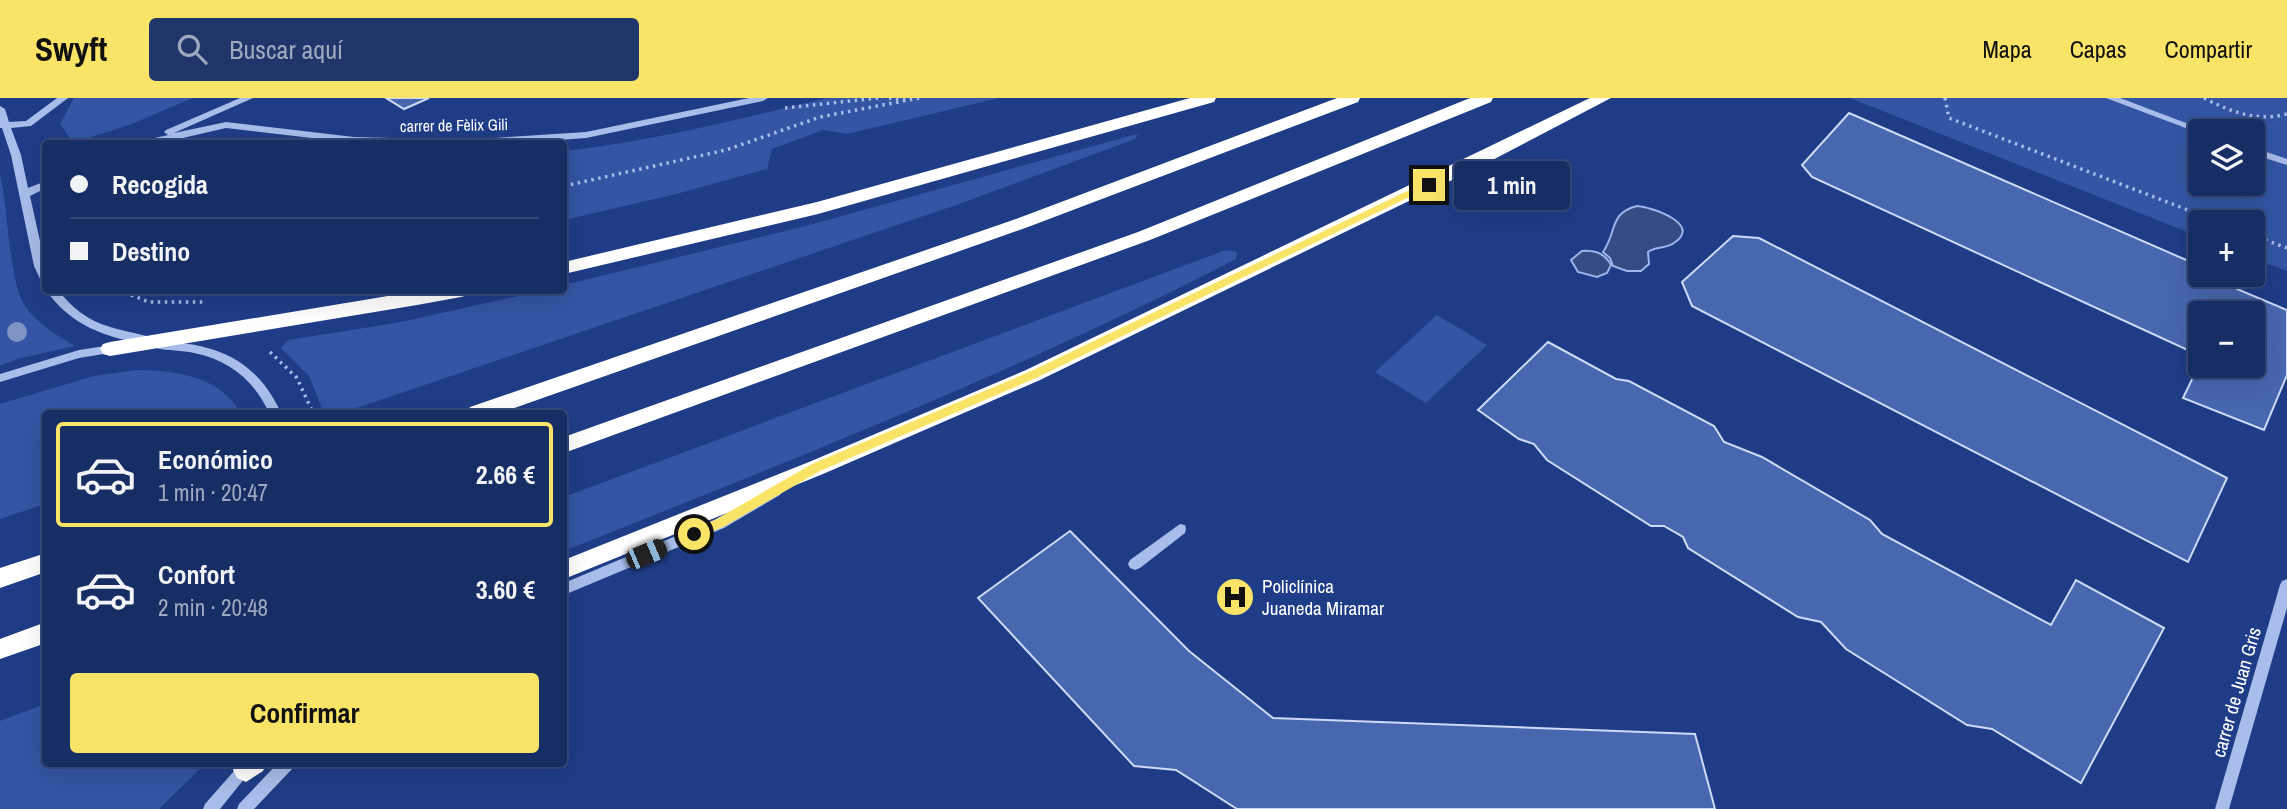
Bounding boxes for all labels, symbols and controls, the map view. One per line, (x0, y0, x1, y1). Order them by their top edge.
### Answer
search box (149, 18, 639, 81)
text: Swyft (35, 27, 107, 71)
icon: search (173, 30, 211, 68)
text: Buscar aquí (229, 32, 343, 67)
text: Mapa (1982, 33, 2032, 65)
text: Capas (2070, 33, 2127, 65)
text: Compartir (2165, 33, 2252, 65)
street label: carrer de Fèlix Gili (400, 113, 508, 137)
map controls (2188, 119, 2265, 378)
button: layers (2188, 119, 2265, 196)
callout: 1 min (1454, 160, 1569, 210)
text: Recogida (112, 167, 208, 202)
route end (1413, 169, 1445, 201)
text: 1 min (1487, 170, 1537, 201)
button: + (2188, 210, 2265, 287)
text: Destino (112, 234, 190, 269)
button: − (2188, 301, 2265, 378)
text: Económico (158, 442, 273, 477)
icon: car (74, 443, 137, 506)
text: 2.66 € (476, 457, 535, 492)
text: 1 min · 20:47 (158, 477, 268, 508)
route start (678, 518, 710, 550)
car (623, 536, 670, 572)
text: Confort (158, 557, 235, 592)
icon: car (74, 558, 137, 621)
text: 3.60 € (476, 572, 535, 607)
place label: Policlínica Juaneda Miramar (1262, 573, 1385, 621)
hospital icon: Policlínica Juaneda Miramar (1214, 576, 1256, 618)
text: 2 min · 20:48 (158, 592, 268, 623)
street label: carrer de Juan Gris (2205, 624, 2267, 760)
button: Confirmar (70, 673, 539, 753)

